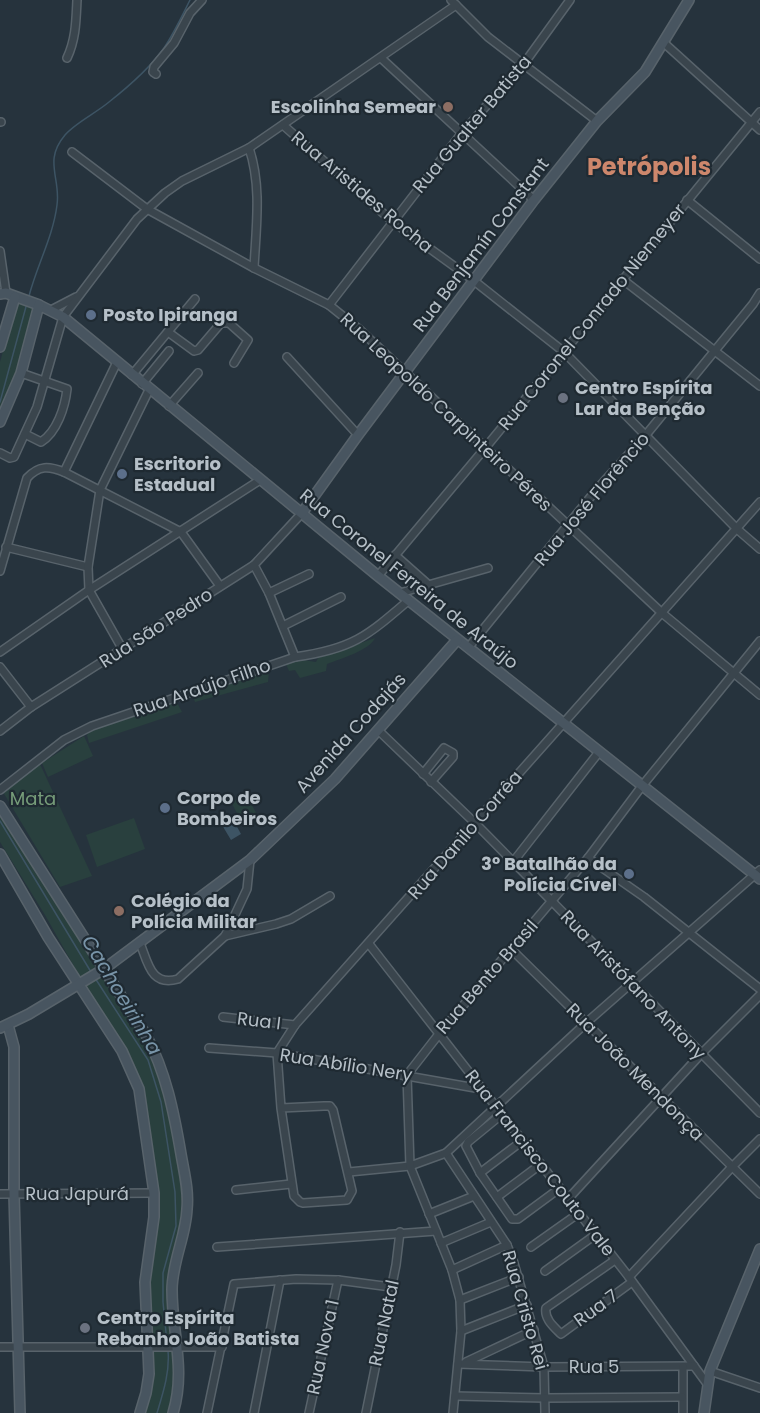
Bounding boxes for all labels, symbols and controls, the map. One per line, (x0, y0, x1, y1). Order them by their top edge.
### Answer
street label: Rua Gualter Batista (406, 49, 537, 198)
place label: Escolinha Semear (271, 94, 436, 119)
marker: Escolinha Semear (441, 100, 455, 114)
street label: Rua Aristides Rocha (286, 125, 438, 258)
district label: Petrópolis (587, 150, 711, 183)
street label: Rua Benjamín Constant (407, 152, 554, 337)
street label: Rua Coronel Conrado Niemeyer (492, 198, 691, 435)
place label: Posto Ipiranga (103, 302, 238, 327)
street label: Rua Leopoldo Carpinteiro Péres (335, 307, 558, 517)
marker: Posto Ipiranga (84, 308, 98, 322)
place label: Centro Espírita Lar da Benção (575, 375, 713, 421)
marker: Centro Espírita Lar da Benção (556, 391, 570, 405)
street label: Rua José Florêncio (528, 427, 655, 571)
place label: Escritorio Estadual (134, 451, 221, 497)
marker: Escritorio Estadual (115, 467, 129, 481)
street label: Rua Coronel Ferreira de Araújo (295, 482, 524, 675)
street label: Rua São Pedro (94, 582, 217, 674)
street label: Rua Araújo Filho (130, 652, 274, 723)
street label: Avenida Codajás (290, 667, 412, 798)
street label: Rua Danilo Corrêa (402, 765, 528, 904)
place label: Corpo de Bombeiros (177, 785, 277, 831)
park label: Mata (10, 786, 56, 811)
marker: Corpo de Bombeiros (158, 801, 172, 815)
place label: 3º Batalhão da Polícia Cível (481, 851, 617, 897)
marker: 3º Batalhão da Polícia Cível (622, 867, 636, 881)
place label: Colégio da Polícia Militar (131, 888, 257, 934)
marker: Colégio da Polícia Militar (112, 904, 126, 918)
street label: Rua Aristófano Antony (555, 904, 712, 1065)
street label: Rua Bento Brasil (430, 914, 543, 1039)
water label: Cachoeirinha (75, 930, 169, 1060)
street label: Rua João Mendonça (561, 997, 710, 1146)
street label: Rua I (236, 1005, 282, 1036)
street label: Rua Abílio Nery (278, 1042, 414, 1087)
street label: Rua Francisco Couto Vale (460, 1064, 621, 1261)
street label: Rua Japurá (25, 1181, 129, 1206)
street label: Rua Cristo Rei (496, 1247, 554, 1373)
street label: Rua Natal (362, 1278, 405, 1368)
street label: Rua 7 (568, 1283, 623, 1332)
street label: Rua Nova 1 (300, 1297, 345, 1397)
place label: Centro Espírita Rebanho João Batista (97, 1305, 299, 1351)
marker: Centro Espírita Rebanho João Batista (78, 1321, 92, 1335)
street label: Rua 5 (569, 1354, 619, 1379)

